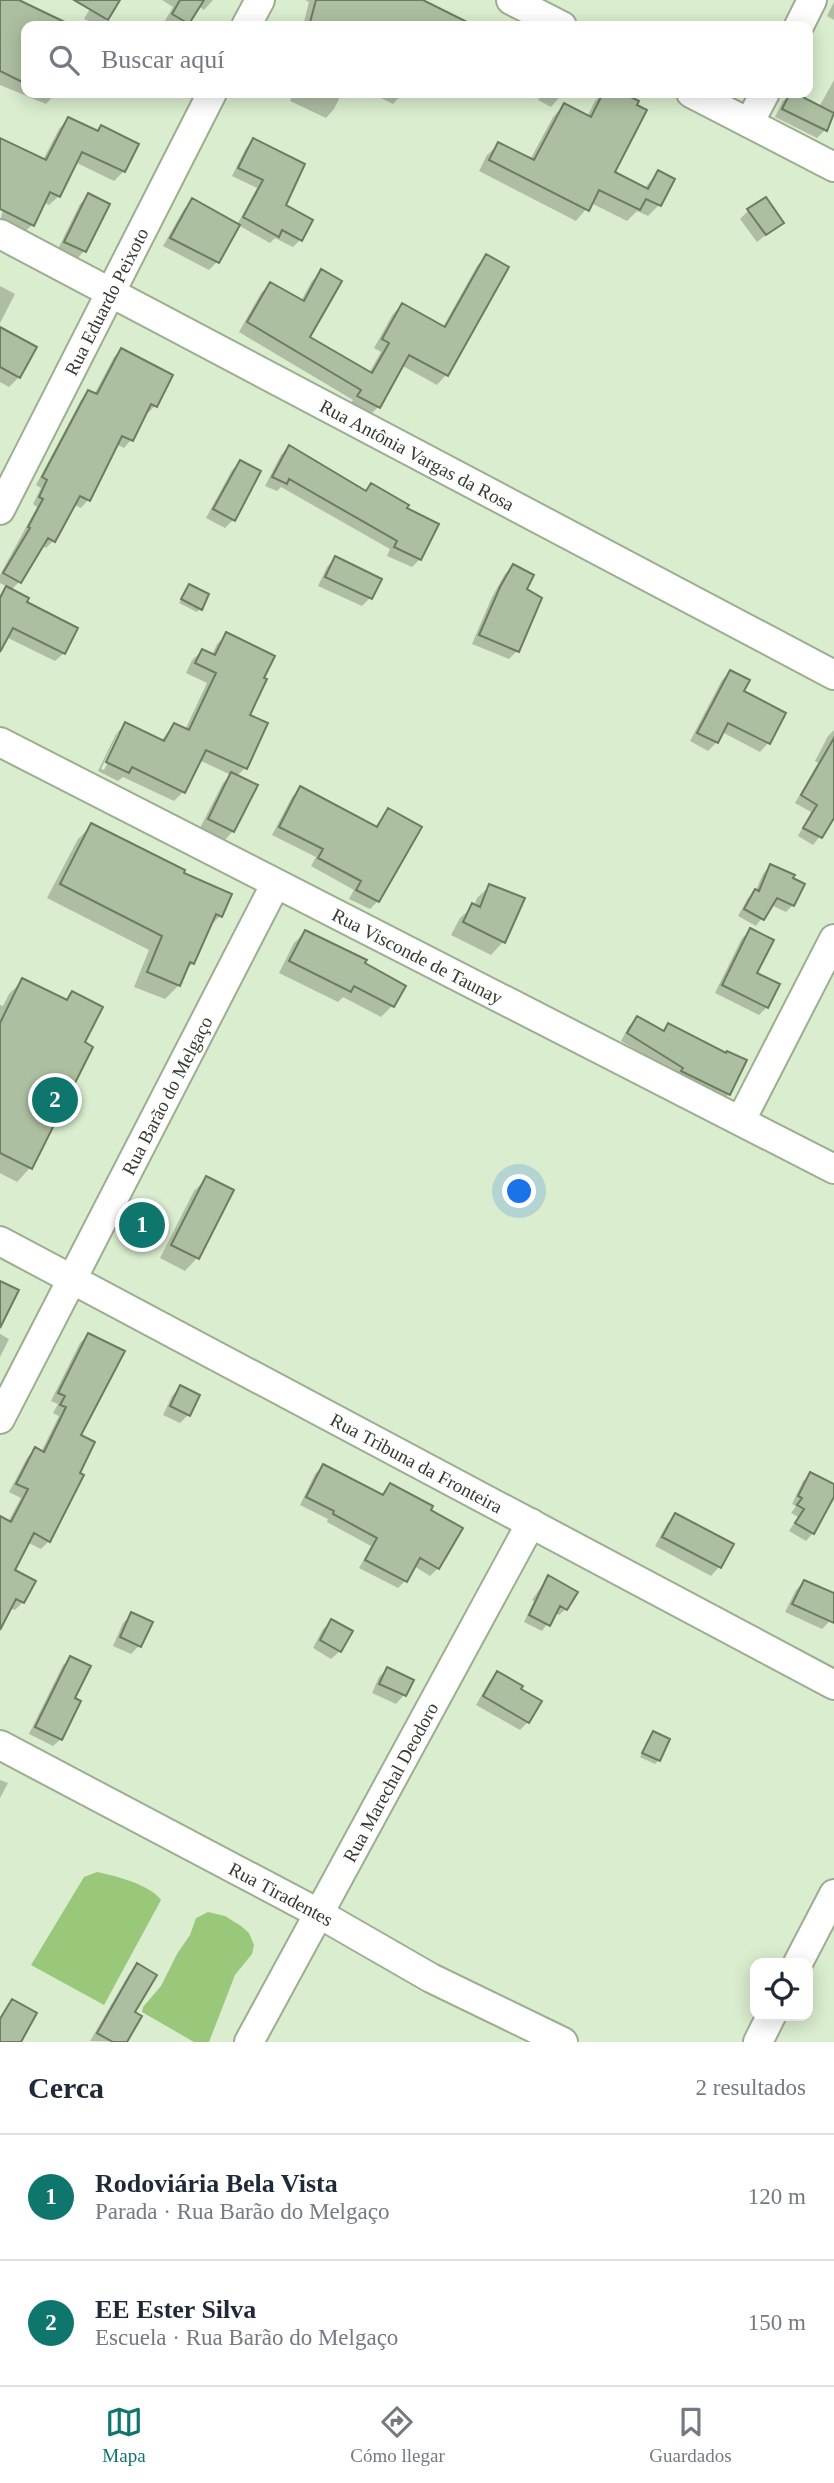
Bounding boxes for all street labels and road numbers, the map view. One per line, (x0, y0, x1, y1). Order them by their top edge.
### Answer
street label: Rua Eduardo Peixoto (60, 224, 153, 379)
street label: Rua Antônia Vargas da Rosa (316, 395, 518, 515)
street label: Rua Visconde de Taunay (329, 904, 506, 1009)
street label: Rua Barão do Melgaço (118, 1013, 217, 1179)
street label: Rua Tribuna da Fronteira (327, 1409, 506, 1518)
street label: Rua Marechal Deodoro (339, 1699, 443, 1866)
street label: Rua Tiradentes (225, 1858, 337, 1930)

